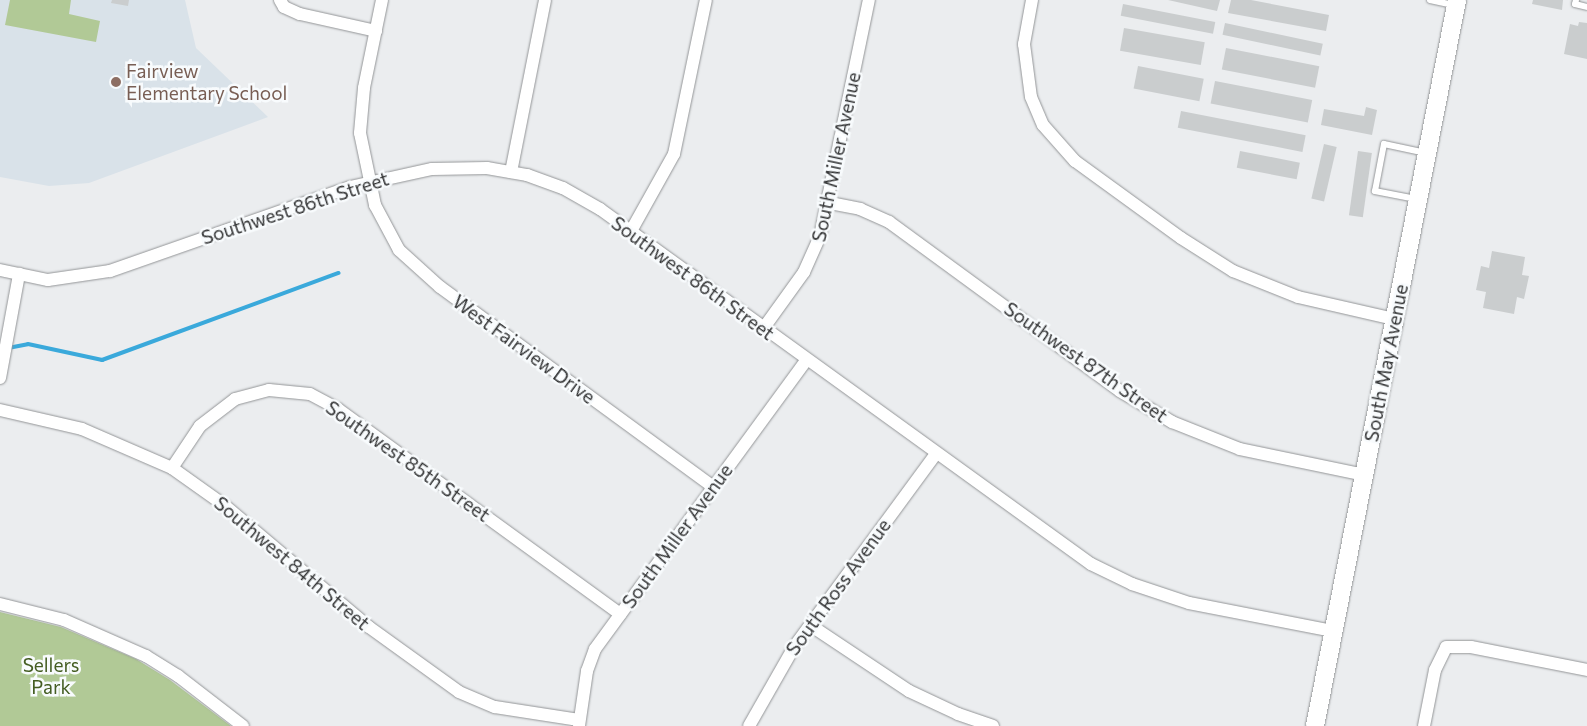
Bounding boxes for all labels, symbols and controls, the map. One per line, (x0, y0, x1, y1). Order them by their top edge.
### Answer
place label: Fairview Elementary School (126, 60, 287, 104)
street label: South Miller Avenue (807, 70, 865, 244)
marker: Fairview Elementary School (110, 76, 122, 88)
street label: Southwest 86th Street (198, 167, 392, 249)
street label: Southwest 86th Street (607, 211, 779, 345)
street label: South May Avenue (1360, 282, 1412, 444)
street label: West Fairview Drive (448, 290, 600, 408)
street label: Southwest 87th Street (1000, 297, 1172, 427)
street label: Southwest 85th Street (322, 396, 494, 526)
street label: South Miller Avenue (617, 459, 737, 613)
street label: Southwest 84th Street (210, 491, 374, 635)
street label: South Ross Avenue (781, 514, 895, 660)
park label: Sellers Park (23, 654, 79, 698)

